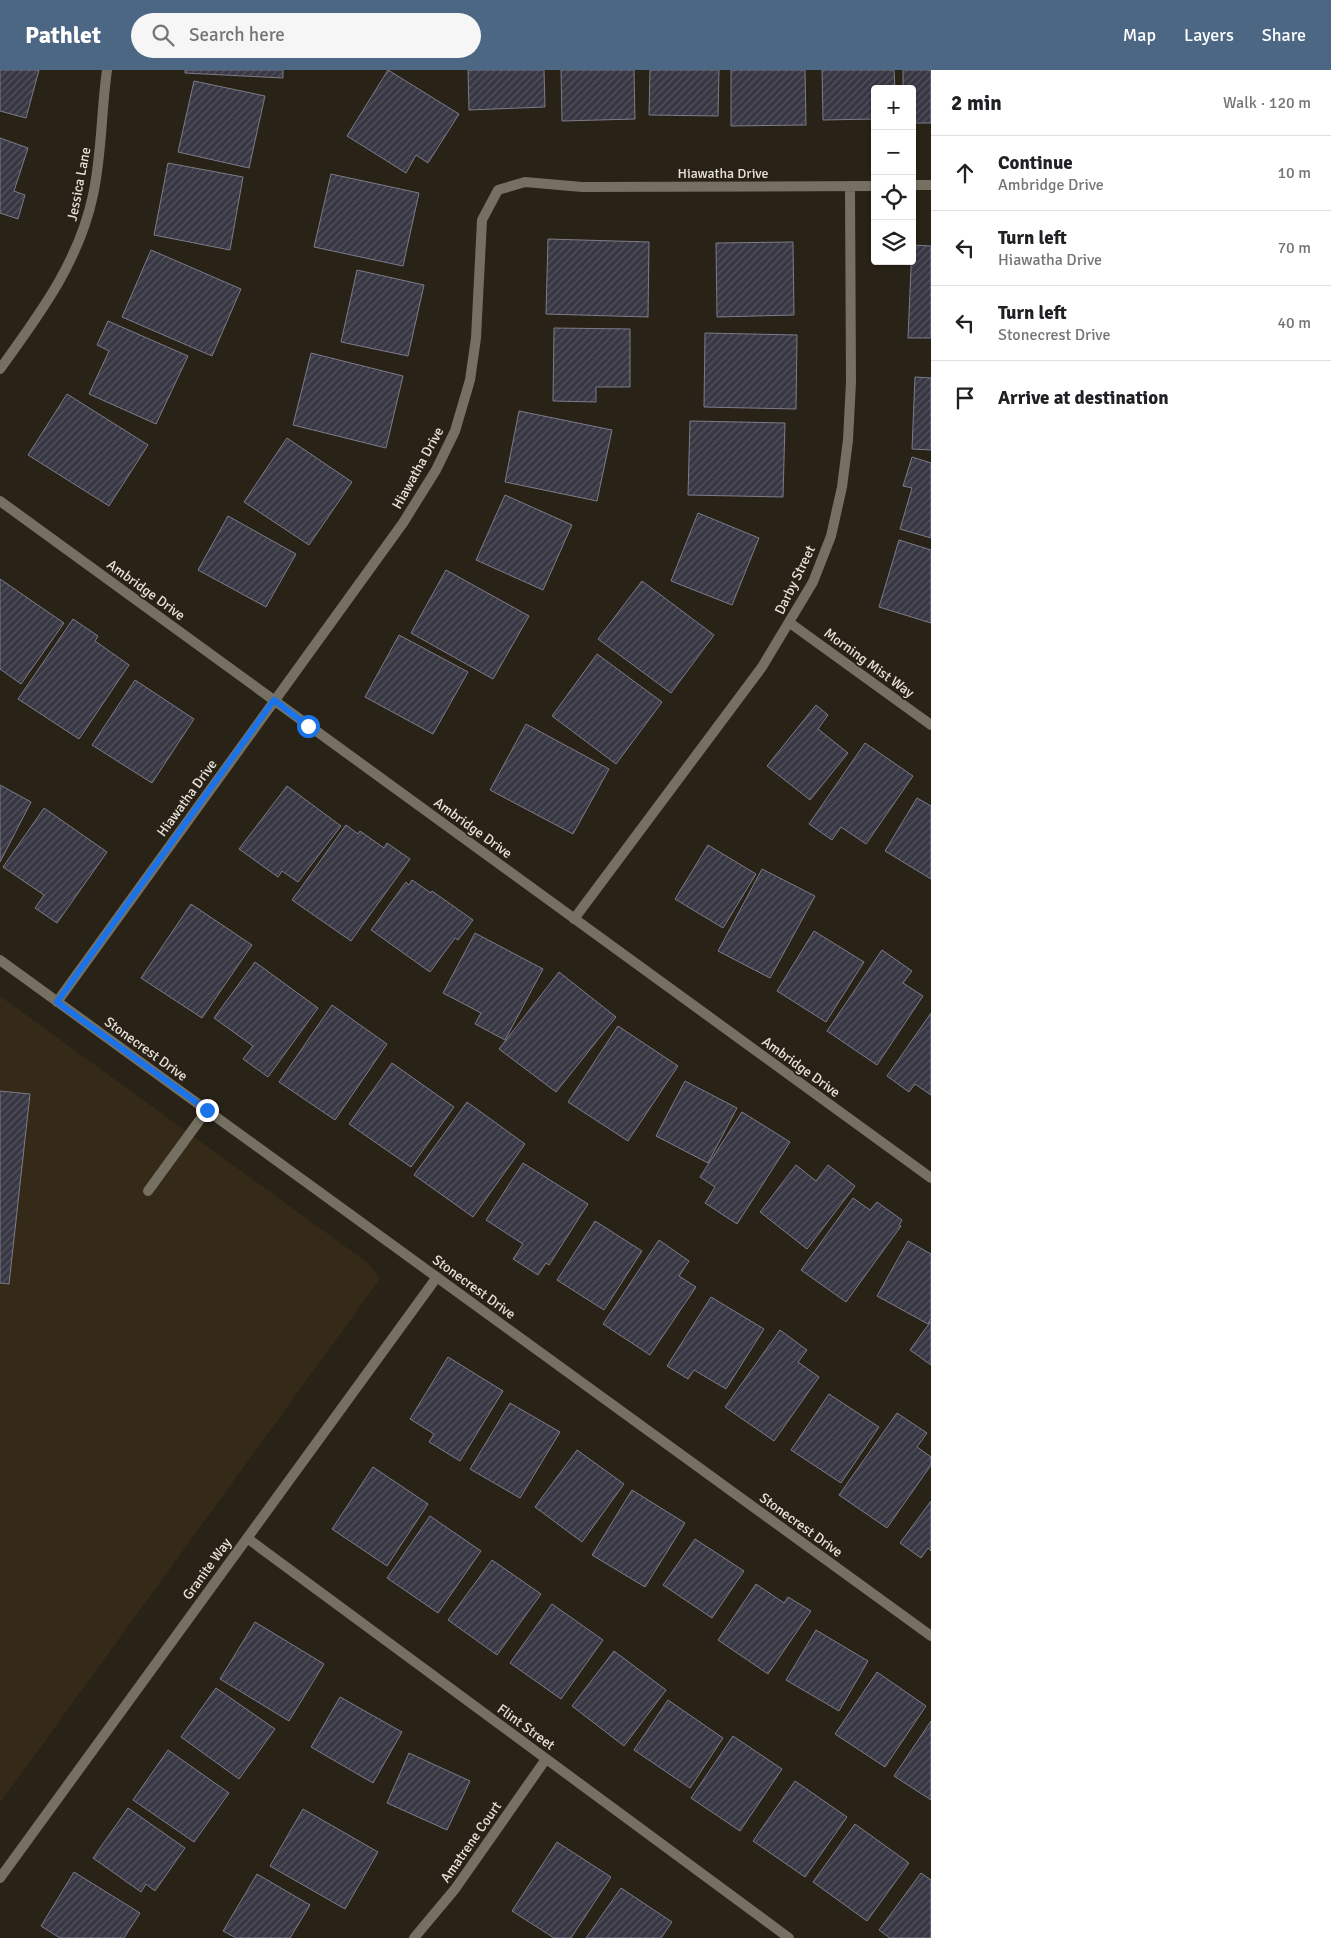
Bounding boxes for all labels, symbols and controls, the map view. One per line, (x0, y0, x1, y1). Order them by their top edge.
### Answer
search box (131, 13, 481, 58)
text: Pathlet (25, 20, 101, 50)
icon: search (149, 21, 177, 49)
text: Search here (189, 23, 285, 47)
text: Map (1123, 24, 1156, 46)
text: Layers (1184, 24, 1234, 46)
text: Share (1262, 24, 1306, 46)
map controls (871, 85, 916, 265)
button: + (871, 85, 916, 130)
text: 2 min (951, 90, 1002, 116)
text: Walk · 120 m (1223, 93, 1311, 113)
button: − (871, 130, 916, 175)
street label: Jessica Lane (63, 146, 95, 222)
text: Continue (998, 151, 1073, 175)
icon: ahead (951, 159, 979, 187)
text: 10 m (1277, 163, 1311, 183)
street label: Hiawatha Drive (677, 165, 769, 182)
button: locate (871, 175, 916, 220)
text: Ambridge Drive (998, 175, 1104, 195)
button: layers (871, 220, 916, 265)
text: Turn left (998, 226, 1067, 250)
icon: left (951, 234, 979, 262)
text: 70 m (1277, 238, 1311, 258)
text: Hiawatha Drive (998, 250, 1102, 270)
text: Turn left (998, 301, 1067, 325)
icon: left (951, 309, 979, 337)
text: 40 m (1277, 313, 1311, 333)
text: Stonecrest Drive (998, 325, 1110, 345)
icon: arrive (951, 384, 979, 412)
text: Arrive at destination (998, 386, 1169, 410)
street label: Hiawatha Drive (388, 424, 448, 512)
street label: Darby Street (771, 543, 819, 617)
street label: Ambridge Drive (104, 556, 188, 624)
street label: Morning Mist Way (821, 625, 918, 702)
route start (297, 715, 320, 738)
street label: Hiawatha Drive (153, 756, 221, 840)
street label: Ambridge Drive (431, 794, 515, 862)
street label: Stonecrest Drive (101, 1013, 191, 1085)
street label: Ambridge Drive (759, 1033, 843, 1101)
route end (196, 1099, 219, 1122)
street label: Stonecrest Drive (429, 1251, 519, 1323)
street label: Stonecrest Drive (756, 1489, 846, 1561)
street label: Granite Way (179, 1534, 235, 1603)
street label: Flint Street (494, 1700, 558, 1754)
street label: Amatrene Court (437, 1798, 505, 1886)

